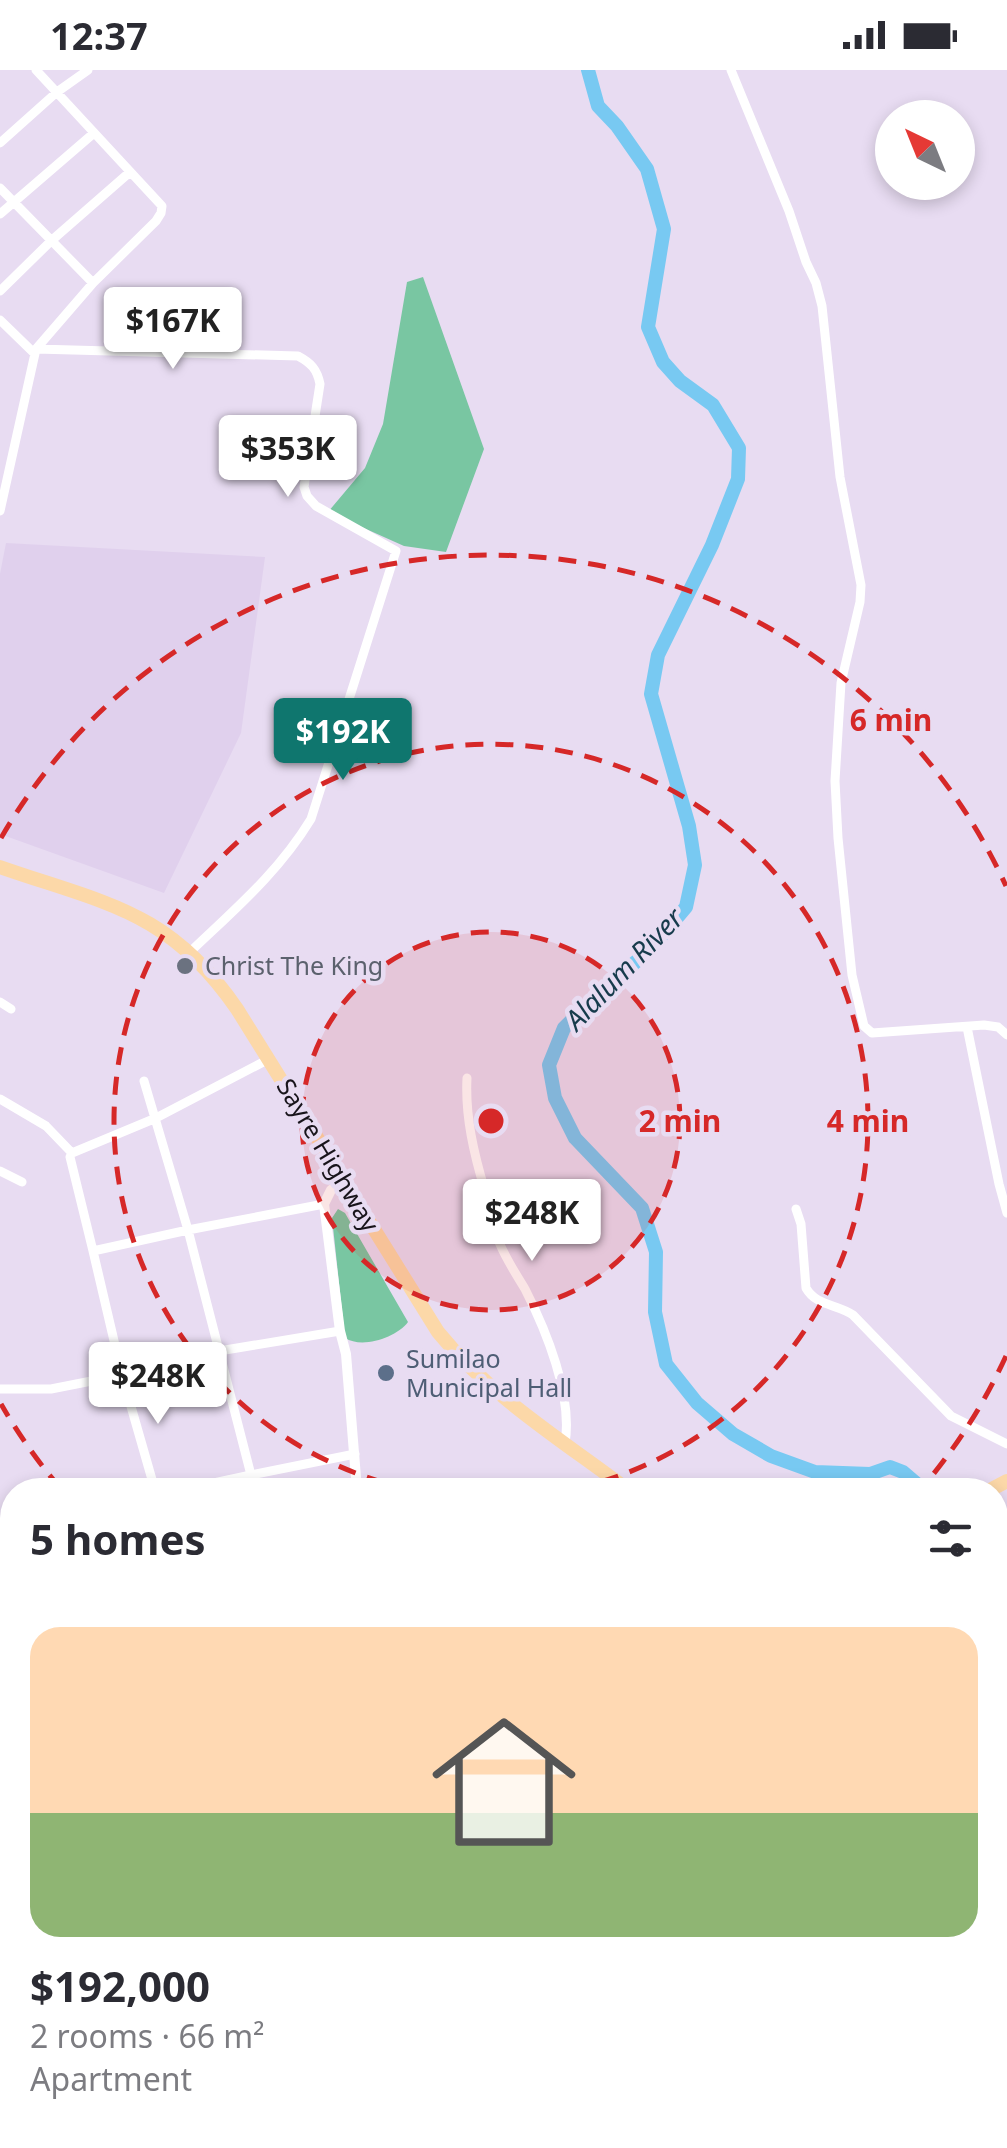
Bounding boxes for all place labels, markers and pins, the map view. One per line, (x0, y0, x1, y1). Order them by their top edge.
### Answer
pin: $167K (103, 287, 243, 372)
pin: $353K (218, 415, 358, 500)
pin: $192K (273, 698, 413, 783)
place label: Christ The King (205, 948, 383, 982)
marker: Christ The King (174, 955, 196, 977)
centre of rings (473, 1103, 509, 1139)
pin: $248K (462, 1179, 602, 1264)
place label: Sumilao Municipal Hall (406, 1341, 572, 1404)
pin: $248K (88, 1342, 228, 1427)
marker: Sumilao Municipal Hall (375, 1362, 397, 1384)

